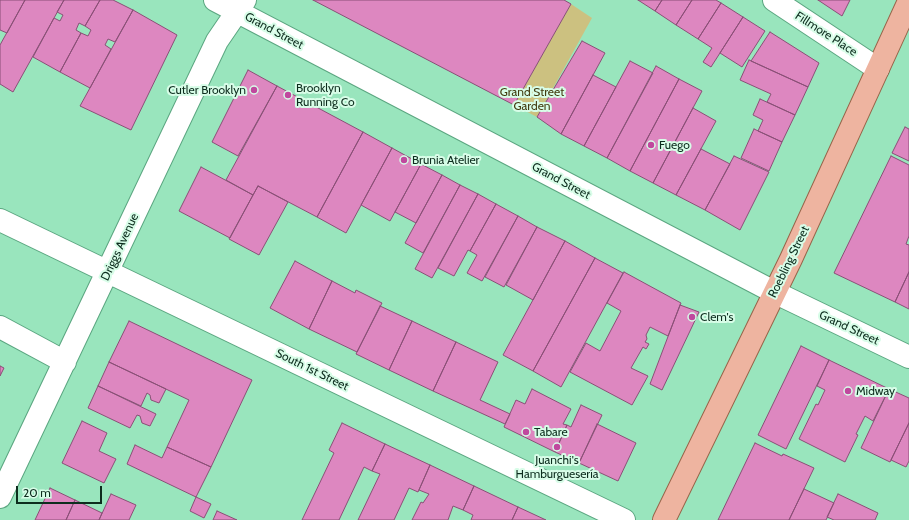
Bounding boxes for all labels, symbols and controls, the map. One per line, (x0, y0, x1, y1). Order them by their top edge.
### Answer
street label: Fillmore Place (792, 9, 860, 59)
street label: Grand Street (242, 10, 306, 52)
place label: Brooklyn Running Co (296, 81, 355, 109)
place label: Cutler Brooklyn (168, 83, 246, 97)
marker: Cutler Brooklyn (249, 85, 259, 95)
park label: Grand Street Garden (500, 85, 564, 113)
marker: Brooklyn Running Co (283, 90, 293, 100)
place label: Fuego (659, 138, 690, 152)
marker: Fuego (646, 140, 656, 150)
place label: Brunia Atelier (412, 153, 479, 167)
marker: Brunia Atelier (399, 155, 409, 165)
street label: Grand Street (529, 160, 593, 202)
street label: Driggs Avenue (98, 211, 142, 283)
street label: Roebling Street (765, 224, 813, 300)
street label: Grand Street (817, 308, 881, 348)
place label: Clem's (700, 310, 734, 324)
marker: Clem's (687, 312, 697, 322)
street label: South 1st Street (273, 346, 351, 394)
place label: Midway (856, 384, 895, 398)
marker: Midway (843, 386, 853, 396)
place label: Tabare (534, 425, 568, 439)
marker: Tabare (521, 427, 531, 437)
marker: Juanchi's Hamburguesería (552, 442, 562, 452)
place label: Juanchi's Hamburguesería (516, 453, 598, 481)
scale bar (18, 478, 104, 504)
text: 20 m (23, 485, 51, 500)

